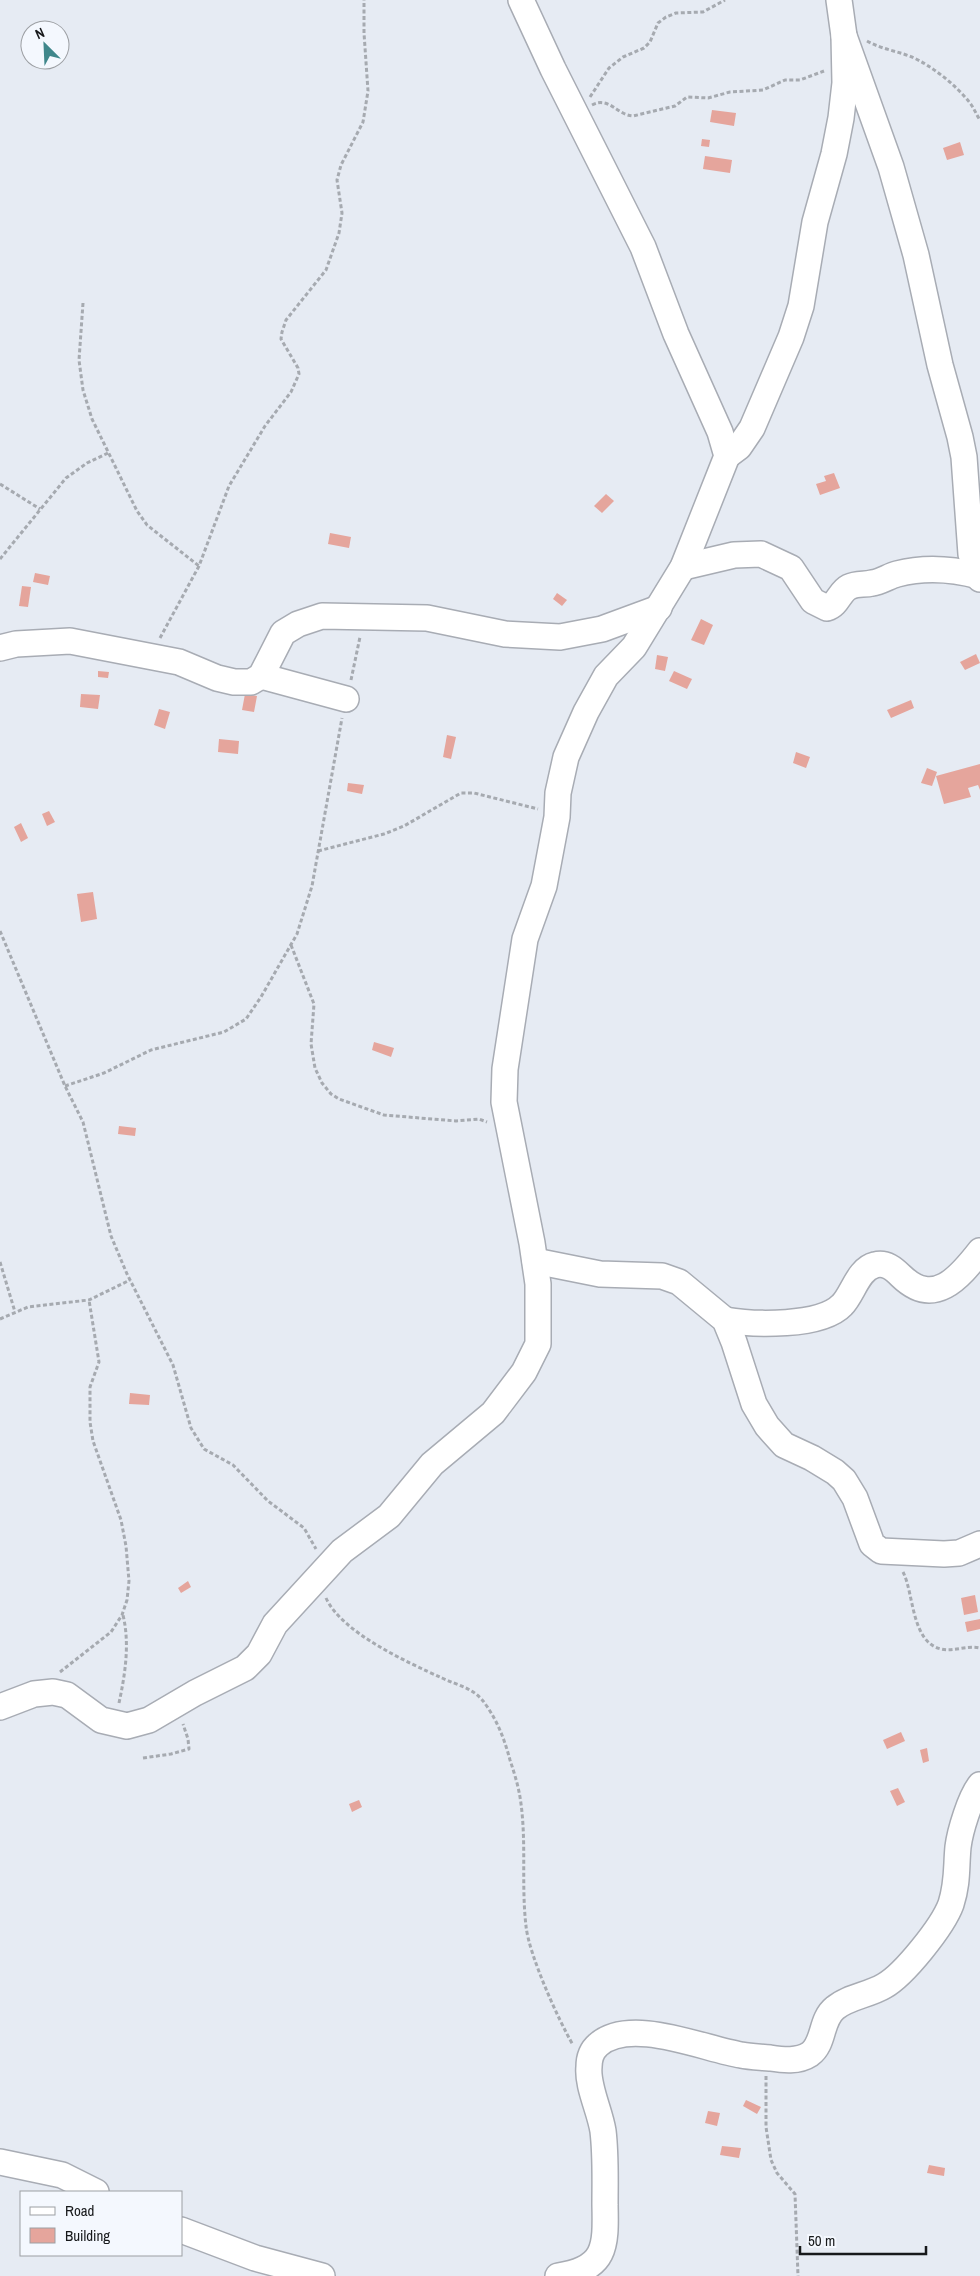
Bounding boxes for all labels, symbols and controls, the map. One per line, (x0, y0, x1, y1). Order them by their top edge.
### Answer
north arrow (20, 20, 70, 70)
text: N (32, 23, 47, 43)
legend (20, 2191, 182, 2256)
text: Road (65, 2200, 94, 2221)
scale bar (800, 2224, 926, 2256)
text: Building (65, 2225, 110, 2246)
text: 50 m (808, 2230, 835, 2251)

